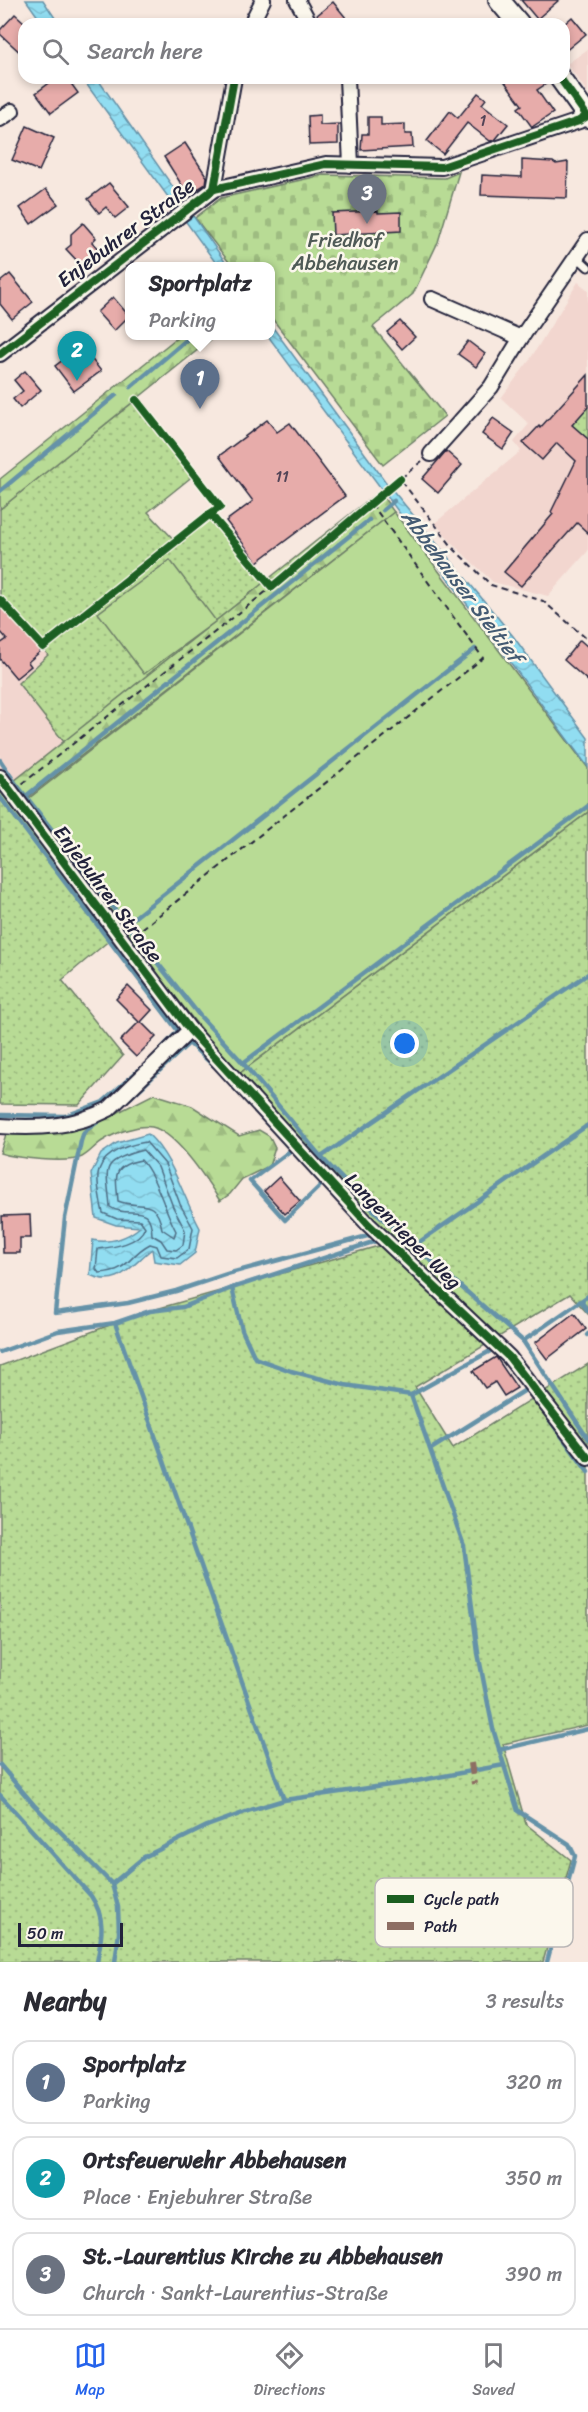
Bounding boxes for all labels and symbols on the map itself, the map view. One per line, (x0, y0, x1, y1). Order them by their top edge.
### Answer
house number: 1 (480, 106, 487, 135)
street label: Enjebuhrer Straße (49, 169, 203, 297)
pin: 3 (348, 174, 386, 224)
park label: Friedhof Abbehausen (291, 223, 398, 281)
pin: 2 (58, 332, 97, 381)
pin: 1 (180, 360, 220, 409)
house number: 11 (275, 462, 289, 491)
water label: Abbehauser Sieltief (391, 500, 536, 676)
street label: Enjebuhrer Straße (44, 817, 172, 971)
your location (390, 1029, 419, 1058)
street label: Langenrieper Weg (336, 1164, 470, 1298)
legend (375, 1878, 573, 1947)
text: Cycle path (424, 1885, 499, 1914)
text: Path (424, 1912, 457, 1941)
scale bar (18, 1920, 123, 1948)

